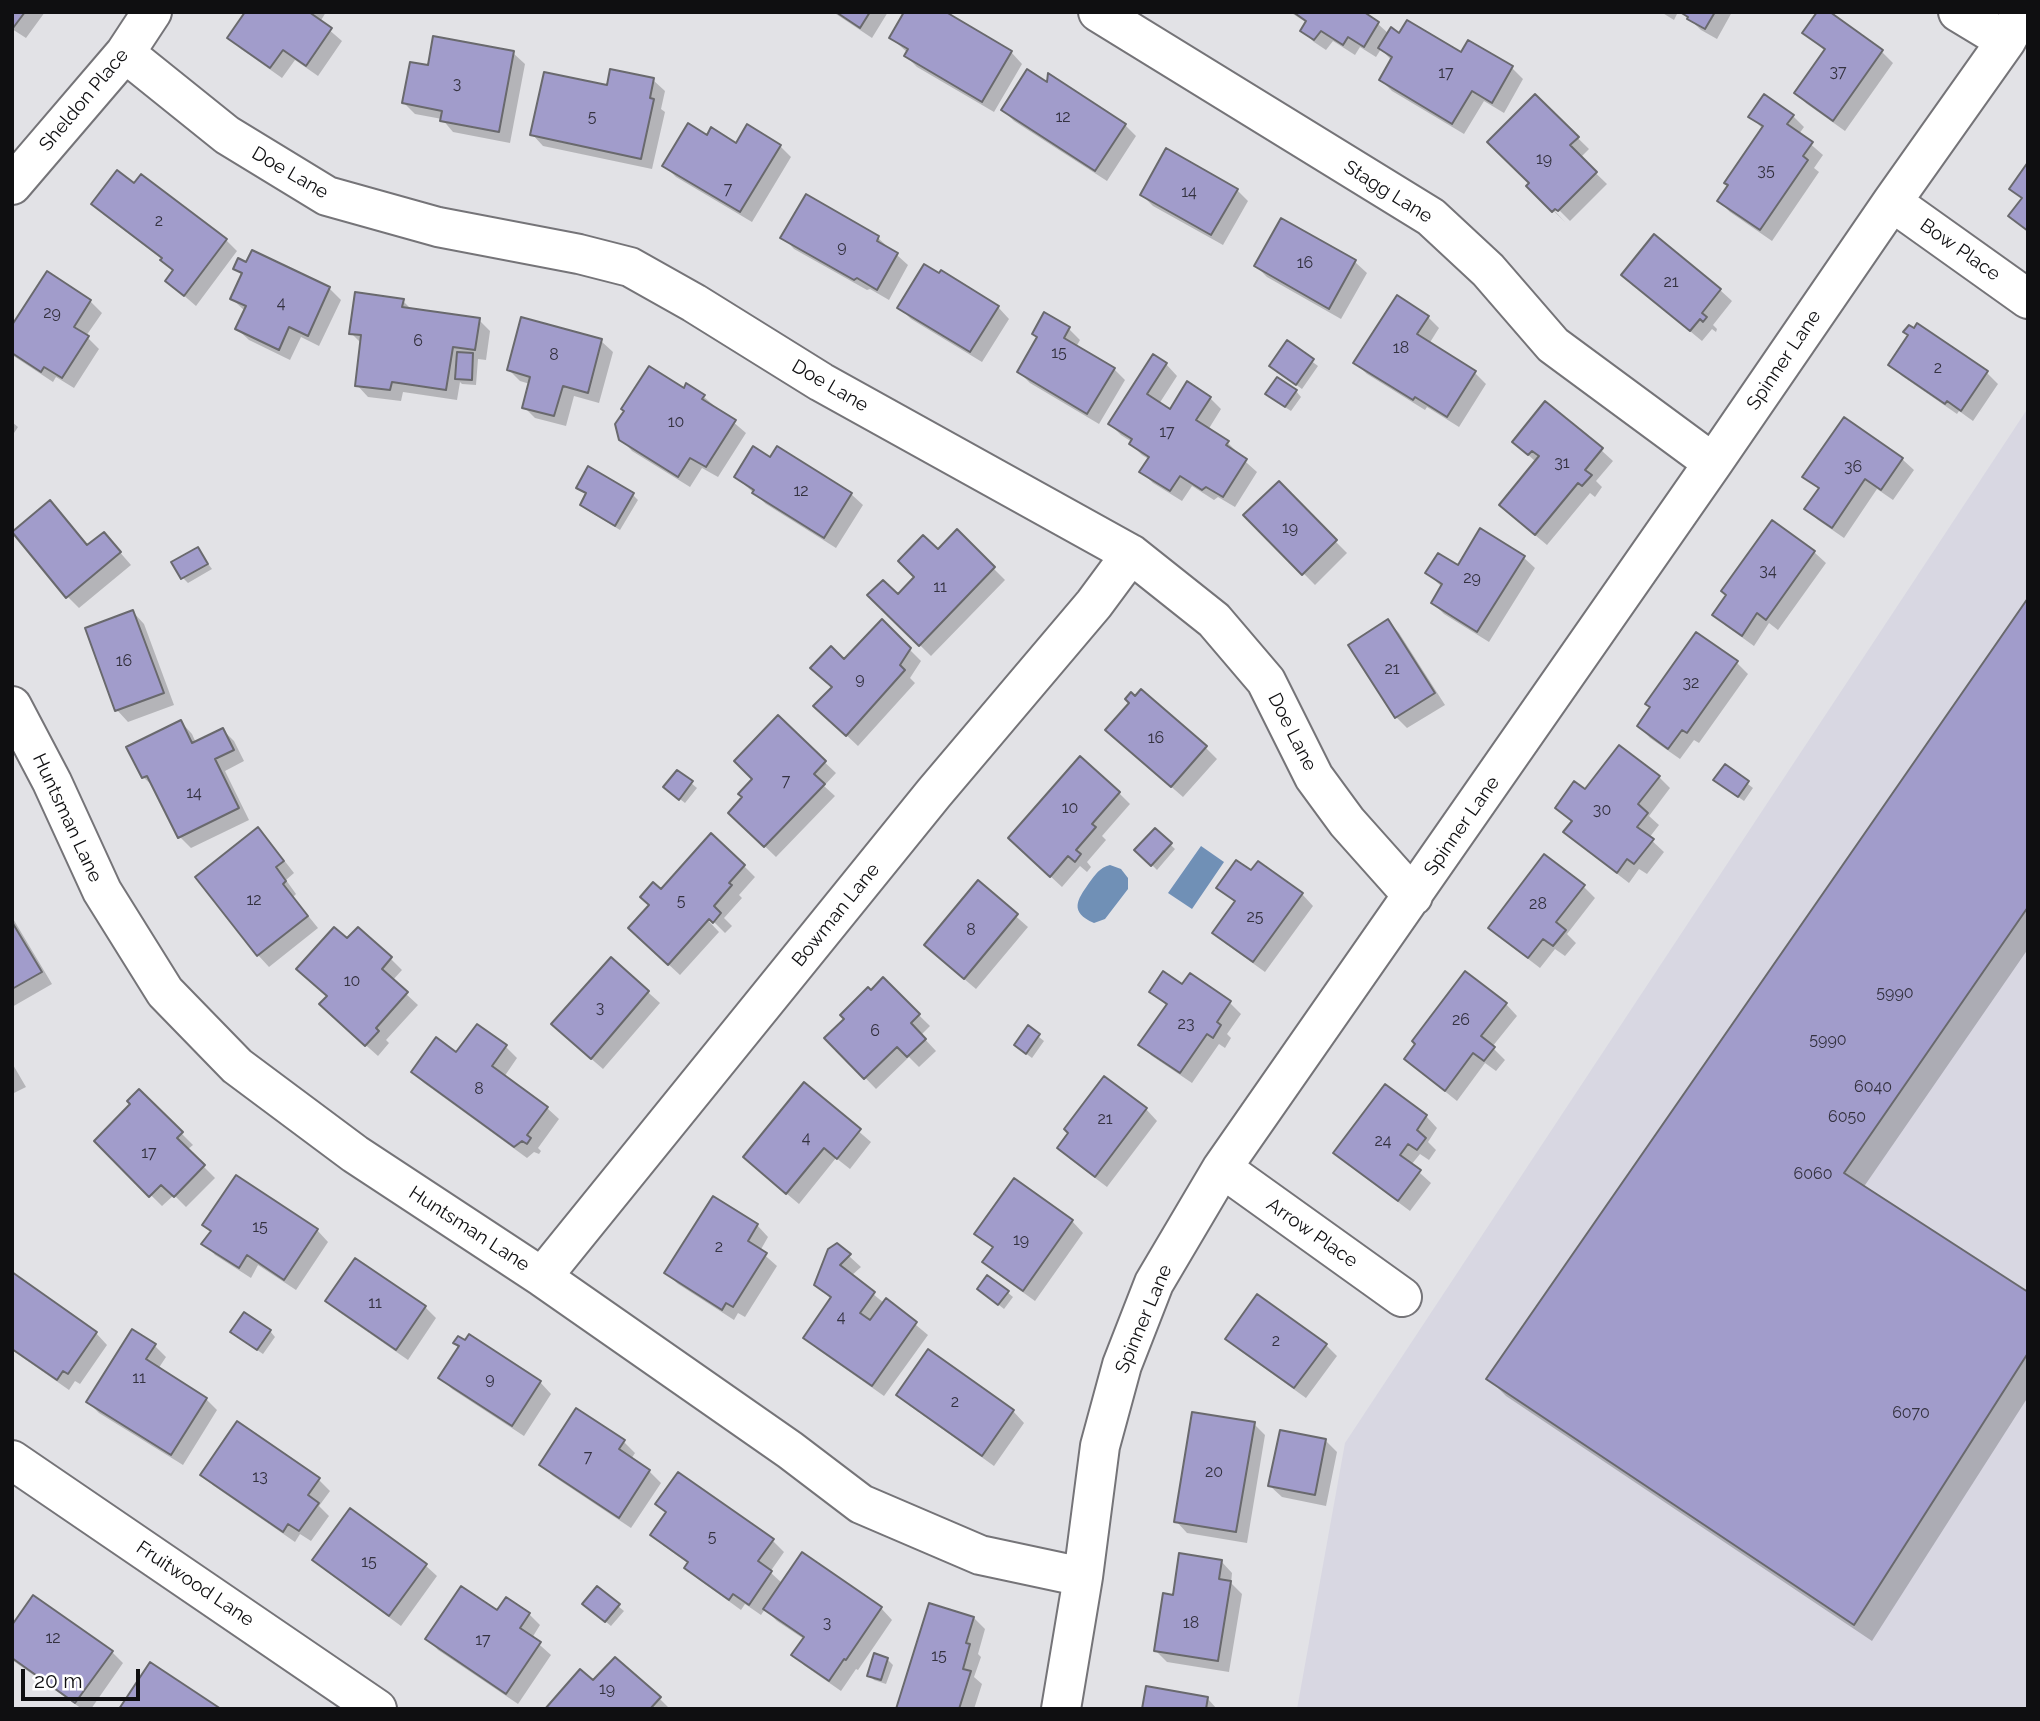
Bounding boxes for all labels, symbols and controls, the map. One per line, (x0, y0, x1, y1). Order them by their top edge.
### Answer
street label: Sheldon Place (35, 44, 133, 156)
house number: 37 (1829, 62, 1847, 82)
house number: 17 (1438, 63, 1454, 83)
house number: 3 (453, 74, 461, 94)
house number: 5 (588, 107, 596, 127)
house number: 12 (1055, 107, 1071, 127)
street label: Doe Lane (248, 142, 332, 204)
house number: 19 (1536, 149, 1552, 169)
street label: Stagg Lane (1340, 156, 1436, 228)
house number: 35 (1757, 161, 1775, 181)
house number: 7 (724, 179, 732, 199)
house number: 14 (1181, 182, 1197, 202)
house number: 2 (155, 211, 163, 231)
street label: Bow Place (1915, 214, 2005, 286)
house number: 9 (837, 237, 847, 257)
house number: 16 (1297, 253, 1313, 273)
house number: 21 (1663, 272, 1679, 292)
house number: 4 (277, 293, 285, 313)
house number: 29 (43, 303, 61, 323)
street label: Spinner Lane (1742, 306, 1826, 414)
house number: 6 (413, 331, 423, 351)
house number: 18 (1393, 338, 1409, 358)
house number: 15 (1051, 343, 1067, 363)
house number: 8 (549, 345, 559, 365)
street label: Doe Lane (788, 355, 872, 417)
house number: 2 (1934, 358, 1942, 378)
house number: 10 (668, 412, 684, 432)
house number: 17 (1159, 422, 1175, 442)
house number: 31 (1554, 453, 1570, 473)
house number: 36 (1844, 457, 1862, 477)
house number: 12 (793, 481, 809, 501)
house number: 19 (1282, 518, 1298, 538)
house number: 34 (1759, 561, 1777, 581)
house number: 29 (1463, 568, 1481, 588)
house number: 11 (933, 577, 947, 597)
house number: 16 (116, 651, 132, 671)
house number: 21 (1384, 659, 1400, 679)
house number: 9 (855, 669, 865, 689)
house number: 32 (1683, 673, 1699, 693)
street label: Doe Lane (1263, 689, 1321, 775)
house number: 16 (1148, 728, 1164, 748)
street label: Huntsman Lane (27, 750, 107, 886)
house number: 7 (782, 771, 790, 791)
street label: Spinner Lane (1419, 772, 1505, 880)
house number: 14 (186, 783, 202, 803)
house number: 10 (1062, 798, 1078, 818)
house number: 30 (1593, 800, 1611, 820)
street label: Bowman Lane (787, 859, 885, 971)
house number: 12 (246, 890, 262, 910)
house number: 5 (677, 891, 685, 911)
house number: 28 (1529, 894, 1547, 914)
house number: 25 (1246, 907, 1264, 927)
house number: 8 (966, 920, 976, 940)
house number: 10 (344, 971, 360, 991)
house number: 5990 (1876, 983, 1914, 1003)
house number: 3 (596, 998, 604, 1018)
house number: 26 (1452, 1010, 1470, 1030)
house number: 23 (1178, 1014, 1194, 1034)
house number: 6 (870, 1021, 880, 1041)
house number: 5990 (1809, 1030, 1847, 1050)
house number: 6040 (1854, 1077, 1892, 1097)
house number: 8 (474, 1079, 484, 1099)
house number: 6050 (1828, 1107, 1866, 1127)
house number: 21 (1097, 1109, 1113, 1129)
house number: 4 (802, 1128, 810, 1148)
house number: 24 (1374, 1131, 1392, 1151)
house number: 17 (141, 1143, 157, 1163)
house number: 6060 (1794, 1164, 1832, 1184)
street label: Huntsman Lane (404, 1182, 534, 1276)
street label: Arrow Place (1262, 1193, 1362, 1273)
house number: 15 (252, 1217, 268, 1237)
house number: 19 (1013, 1230, 1029, 1250)
house number: 2 (715, 1237, 723, 1257)
street label: Spinner Lane (1111, 1261, 1177, 1377)
house number: 11 (368, 1293, 382, 1313)
house number: 4 (837, 1307, 845, 1327)
house number: 2 (1272, 1331, 1280, 1351)
house number: 11 (132, 1368, 146, 1388)
house number: 9 (485, 1369, 495, 1389)
house number: 2 (951, 1392, 959, 1412)
house number: 6070 (1892, 1403, 1930, 1423)
house number: 7 (584, 1447, 592, 1467)
house number: 20 (1205, 1462, 1223, 1482)
house number: 13 (252, 1467, 268, 1487)
house number: 5 (708, 1527, 716, 1547)
street label: Fruitwood Lane (132, 1536, 258, 1632)
house number: 15 (361, 1552, 377, 1572)
house number: 3 (823, 1613, 831, 1633)
house number: 18 (1183, 1613, 1199, 1633)
house number: 12 (45, 1628, 61, 1648)
house number: 17 (475, 1630, 491, 1650)
house number: 15 (931, 1646, 947, 1666)
scale bar (24, 1654, 144, 1698)
text: 20 m (34, 1668, 82, 1693)
house number: 19 (599, 1679, 615, 1699)

